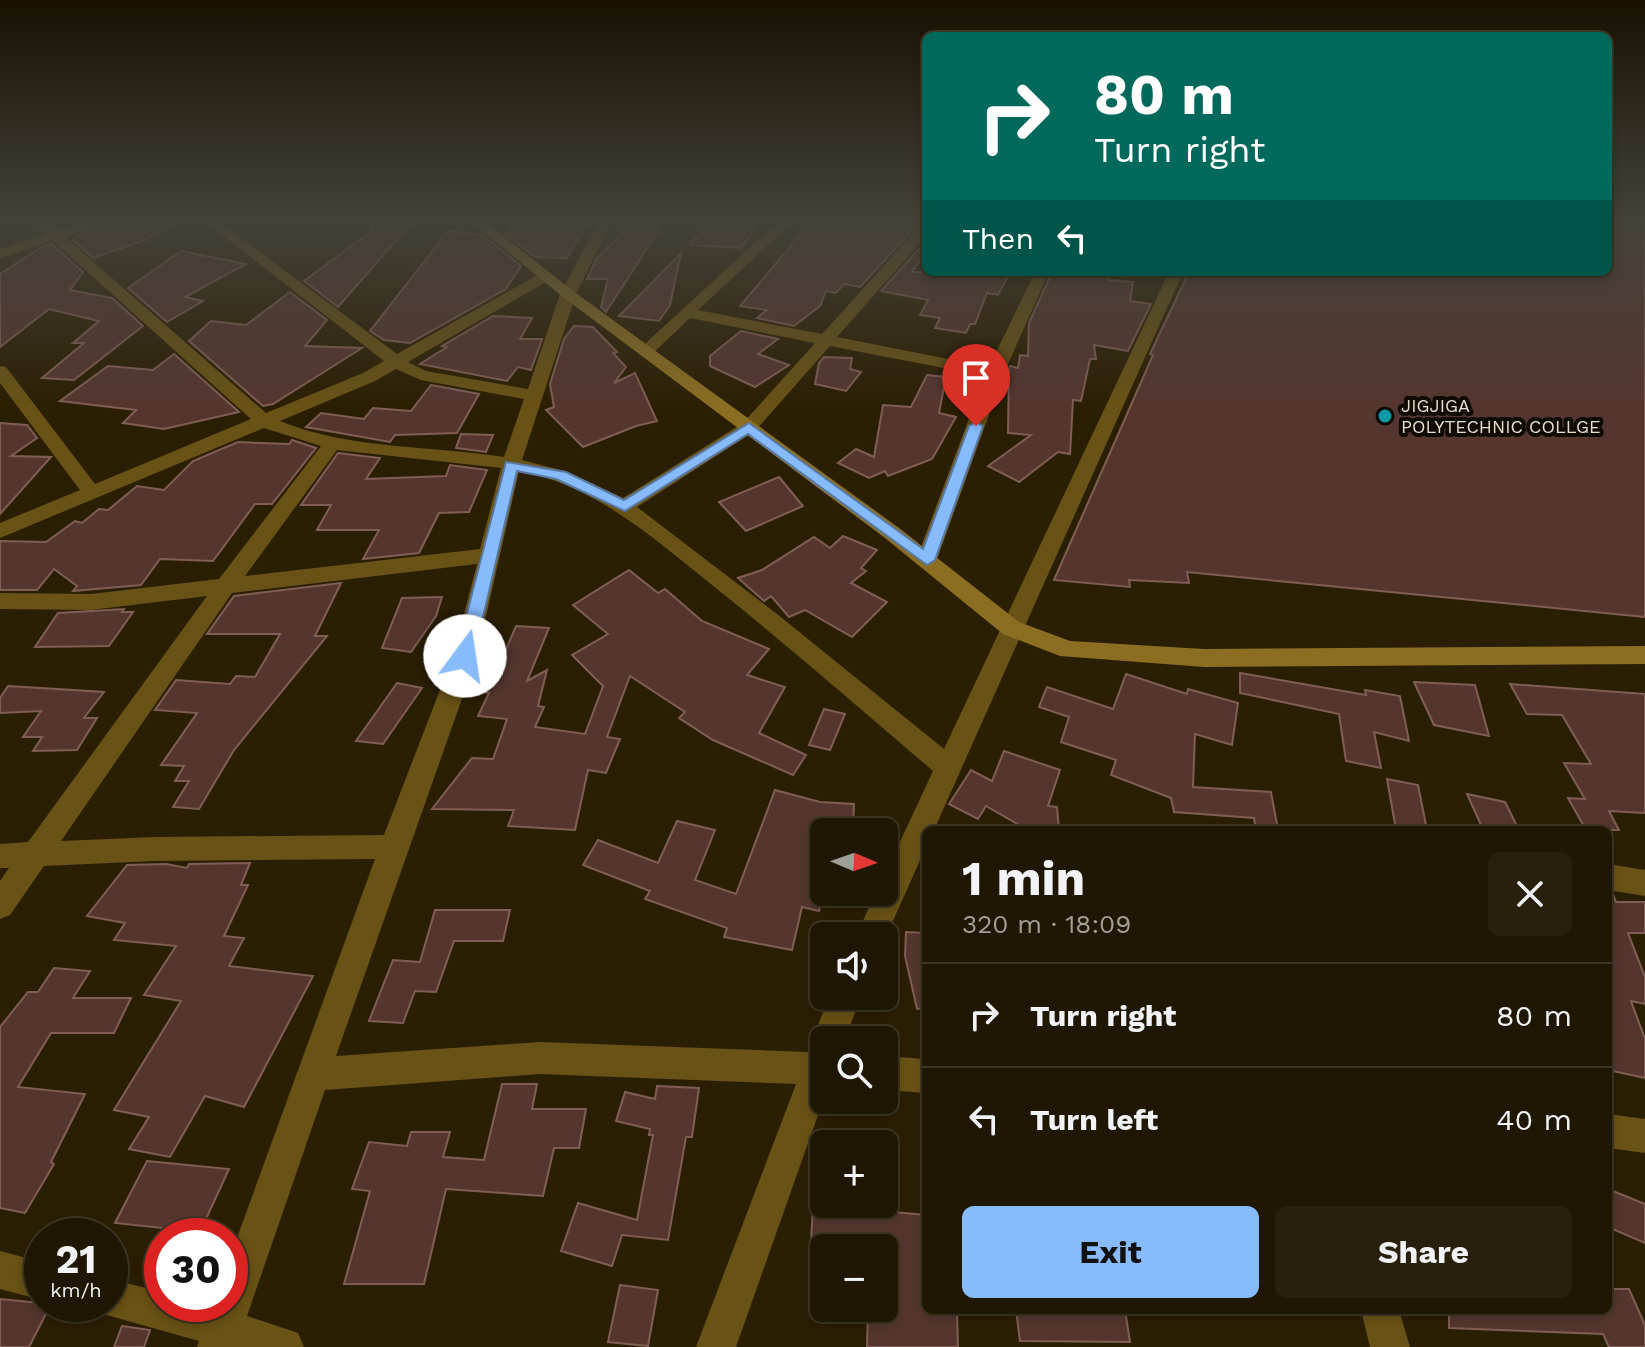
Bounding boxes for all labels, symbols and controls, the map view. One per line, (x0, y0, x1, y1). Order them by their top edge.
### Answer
text: 80 m (1094, 62, 1234, 128)
icon: right (962, 64, 1066, 168)
text: Turn right (1094, 129, 1265, 171)
icon: left (1050, 216, 1094, 260)
text: Then (962, 221, 1034, 256)
pin (942, 344, 1010, 426)
icon: arrive (954, 356, 998, 400)
place label: JIGJIGA POLYTECHNIC COLLGE (1401, 395, 1601, 437)
marker: JIGJIGA POLYTECHNIC COLLGE (1376, 407, 1394, 425)
position arrow (423, 614, 507, 698)
north arrow (810, 818, 898, 906)
map controls (810, 818, 898, 1322)
text: 1 min (962, 850, 1085, 907)
button: close (1488, 852, 1572, 936)
text: 320 m · 18:09 (962, 909, 1131, 939)
button: sound (810, 922, 898, 1010)
icon: right (962, 993, 1006, 1037)
text: Turn right (1030, 998, 1176, 1033)
text: 80 m (1496, 998, 1572, 1033)
button: search (810, 1026, 898, 1114)
icon: left (962, 1097, 1006, 1141)
text: Turn left (1030, 1102, 1158, 1137)
text: 40 m (1496, 1102, 1572, 1137)
button: + (810, 1130, 898, 1218)
button: Exit (962, 1206, 1259, 1298)
button: Share (1275, 1206, 1572, 1298)
speed limit sign: 30 (144, 1218, 248, 1322)
button: − (810, 1234, 898, 1322)
text: 21 (55, 1236, 97, 1283)
text: km/h (50, 1278, 102, 1302)

